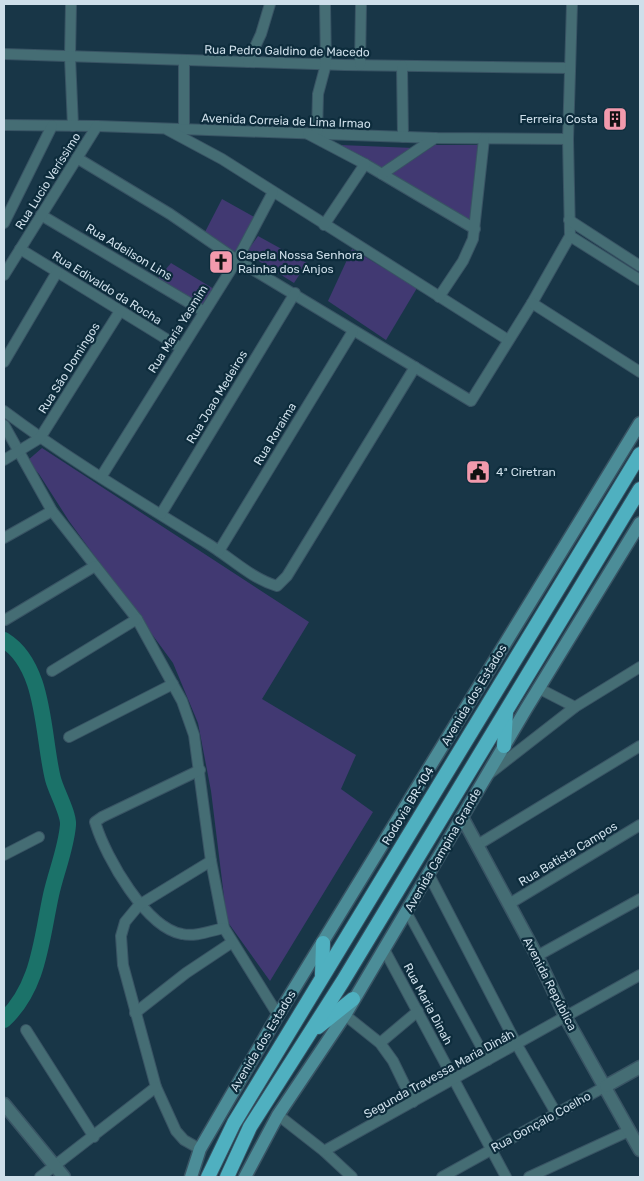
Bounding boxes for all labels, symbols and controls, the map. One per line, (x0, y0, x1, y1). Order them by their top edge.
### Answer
street label: Rua Pedro Galdino de Macedo (204, 43, 370, 59)
building icon: Ferreira Costa (602, 106, 628, 132)
street label: Avenida Correia de Lima Irmao (201, 111, 371, 131)
place label: Ferreira Costa (519, 112, 598, 126)
street label: Rua Lucio Veríssimo (12, 130, 84, 232)
street label: Rua Adeilson Lins (83, 221, 175, 283)
street label: Rua Edivaldo da Rocha (50, 248, 164, 328)
place label: Capela Nossa Senhora Rainha dos Anjos (238, 248, 363, 276)
church icon: Capela Nossa Senhora Rainha dos Anjos (208, 249, 234, 275)
street label: Rua Maria Yasmim (145, 282, 211, 376)
street label: Rua São Domingos (35, 320, 103, 416)
street label: Rua Joao Medeiros (184, 348, 250, 446)
street label: Rua Roraima (251, 400, 299, 468)
public building icon: 4ª Ciretran (465, 459, 491, 485)
place label: 4ª Ciretran (496, 465, 556, 479)
street label: Avenida dos Estados (438, 642, 510, 748)
street label: Rodovia BR-104 (379, 764, 437, 848)
street label: Avenida Campina Grande (402, 786, 484, 914)
street label: Rua Batista Campos (516, 819, 620, 889)
street label: Avenida República (520, 935, 580, 1033)
street label: Rua Maria Dinah (401, 961, 455, 1047)
street label: Avenida dos Estados (227, 988, 299, 1094)
street label: Segunda Travessa Maria Dináh (361, 1027, 517, 1121)
street label: Rua Gonçalo Coelho (489, 1089, 593, 1155)

